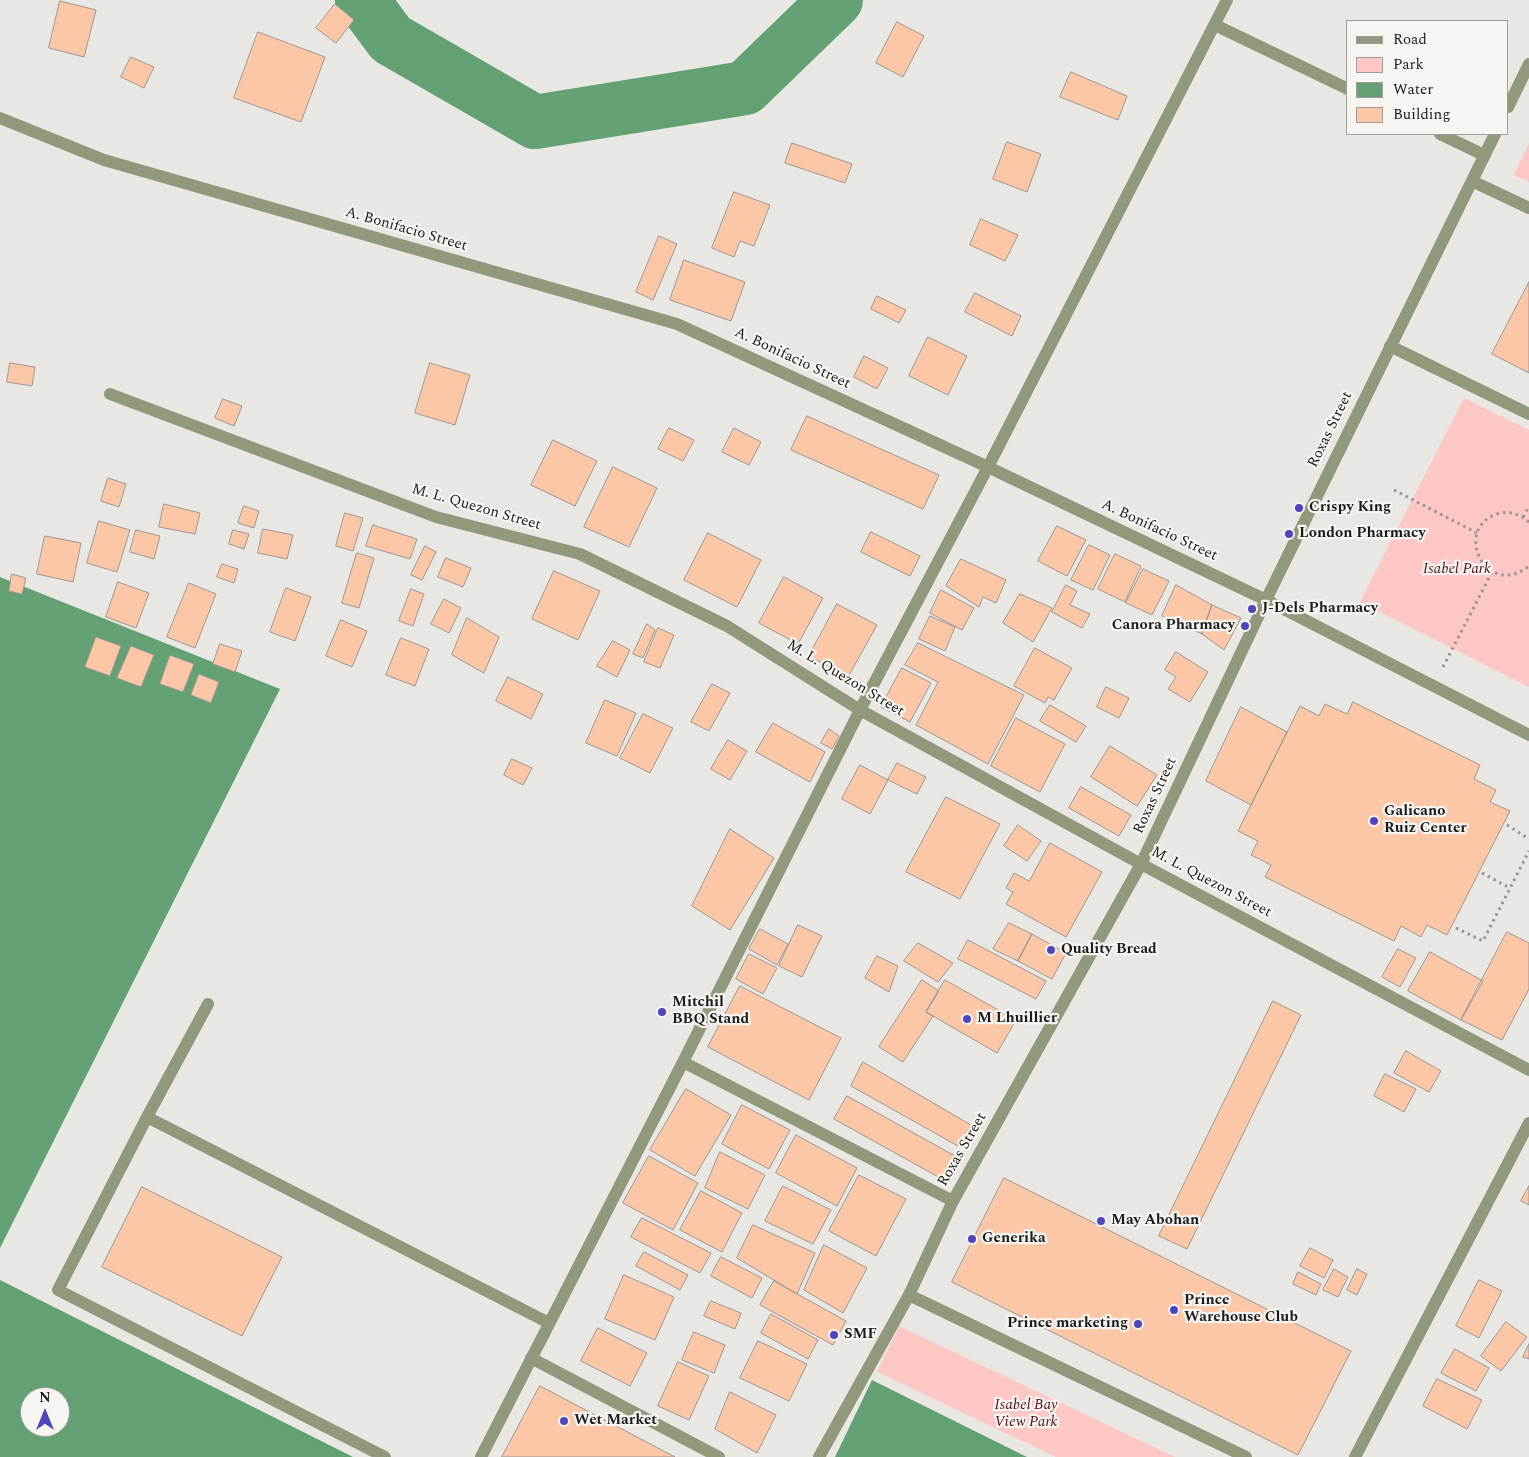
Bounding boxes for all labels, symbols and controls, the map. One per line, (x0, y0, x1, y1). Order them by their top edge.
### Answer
legend (1346, 20, 1509, 135)
text: Road (1393, 28, 1427, 51)
text: Park (1393, 53, 1424, 76)
text: Water (1393, 78, 1433, 101)
text: Building (1393, 103, 1450, 126)
street label: A. Bonifacio Street (343, 204, 469, 256)
street label: A. Bonifacio Street (731, 324, 853, 394)
street label: Roxas Street (1305, 389, 1357, 471)
street label: M. L. Quezon Street (409, 481, 543, 535)
street label: A. Bonifacio Street (1098, 496, 1220, 566)
place label: Crispy King (1309, 499, 1391, 517)
marker: Crispy King (1293, 502, 1305, 514)
place label: London Pharmacy (1299, 525, 1426, 543)
marker: London Pharmacy (1283, 528, 1295, 540)
park label: Isabel Park (1423, 561, 1491, 579)
place label: J-Dels Pharmacy (1262, 600, 1378, 618)
marker: J-Dels Pharmacy (1246, 603, 1258, 615)
place label: Canora Pharmacy (1112, 617, 1235, 635)
marker: Canora Pharmacy (1239, 620, 1251, 632)
street label: M. L. Quezon Street (783, 637, 907, 721)
street label: Roxas Street (1130, 755, 1182, 837)
place label: Galicano Ruiz Center (1384, 803, 1467, 838)
marker: Galicano Ruiz Center (1368, 815, 1380, 827)
street label: M. L. Quezon Street (1148, 844, 1274, 922)
place label: Quality Bread (1061, 941, 1157, 959)
marker: Quality Bread (1045, 944, 1057, 956)
place label: Mitchil BBQ Stand (672, 994, 749, 1029)
marker: Mitchil BBQ Stand (656, 1006, 668, 1018)
place label: M Lhuillier (977, 1010, 1057, 1028)
marker: M Lhuillier (961, 1013, 973, 1025)
street label: Roxas Street (935, 1110, 991, 1190)
place label: May Abohan (1111, 1212, 1199, 1230)
marker: May Abohan (1095, 1215, 1107, 1227)
place label: Generika (982, 1230, 1046, 1248)
marker: Generika (966, 1233, 978, 1245)
place label: Prince Warehouse Club (1184, 1292, 1298, 1327)
marker: Prince Warehouse Club (1168, 1304, 1180, 1316)
place label: Prince marketing (1007, 1315, 1128, 1333)
marker: Prince marketing (1132, 1318, 1144, 1330)
place label: SMF (844, 1326, 877, 1344)
marker: SMF (828, 1329, 840, 1341)
north arrow (20, 1387, 70, 1437)
text: N (39, 1387, 51, 1408)
park label: Isabel Bay View Park (994, 1397, 1058, 1432)
place label: Wet Market (574, 1412, 657, 1430)
marker: Wet Market (558, 1415, 570, 1427)

